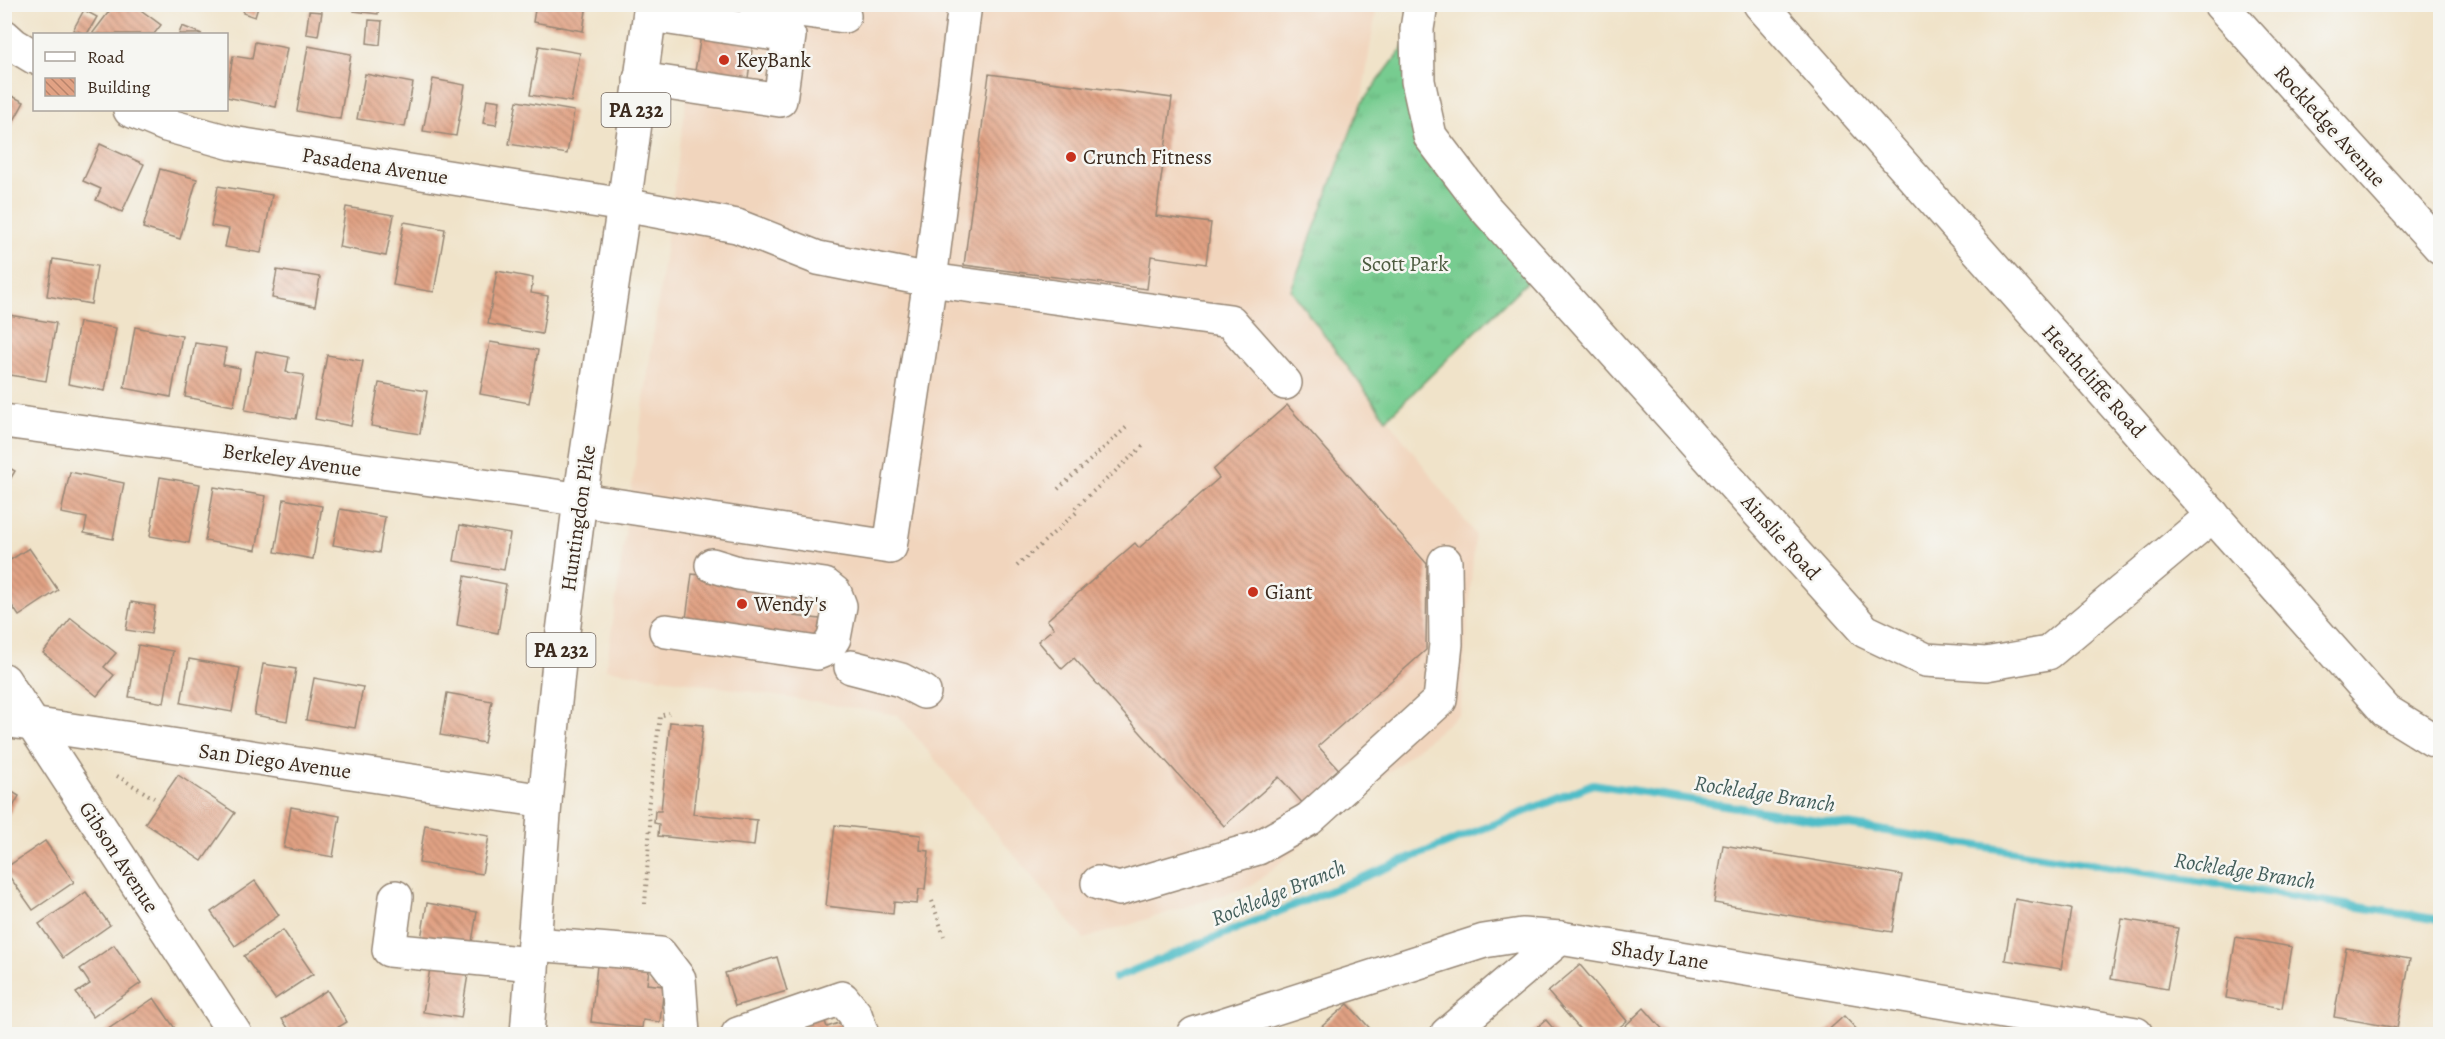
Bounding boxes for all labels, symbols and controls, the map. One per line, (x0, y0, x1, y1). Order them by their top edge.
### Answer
legend (33, 33, 228, 111)
text: Road (87, 45, 125, 69)
place label: KeyBank (736, 46, 812, 74)
marker: KeyBank (717, 53, 731, 67)
street label: Rockledge Avenue (2268, 59, 2392, 193)
text: Building (87, 75, 151, 99)
road number: PA 232 (602, 93, 670, 127)
street label: Pasadena Avenue (300, 141, 450, 191)
place label: Crunch Fitness (1083, 143, 1212, 171)
marker: Crunch Fitness (1064, 150, 1078, 164)
park label: Scott Park (1361, 250, 1449, 278)
street label: Heathcliffe Road (2036, 319, 2153, 444)
street label: Berkeley Avenue (221, 436, 363, 484)
street label: Huntingdon Pike (554, 443, 602, 593)
street label: Ainslie Road (1734, 487, 1827, 586)
place label: Giant (1265, 578, 1313, 606)
marker: Giant (1246, 585, 1260, 599)
place label: Wendy's (753, 590, 827, 618)
marker: Wendy's (735, 597, 749, 611)
road number: PA 232 (526, 633, 596, 667)
street label: San Diego Avenue (197, 736, 353, 786)
water label: Rockledge Branch (1692, 768, 1838, 820)
street label: Gibson Avenue (73, 796, 165, 918)
water label: Rockledge Branch (2172, 845, 2318, 897)
water label: Rockledge Branch (1207, 852, 1350, 934)
street label: Shady Lane (1609, 934, 1711, 976)

